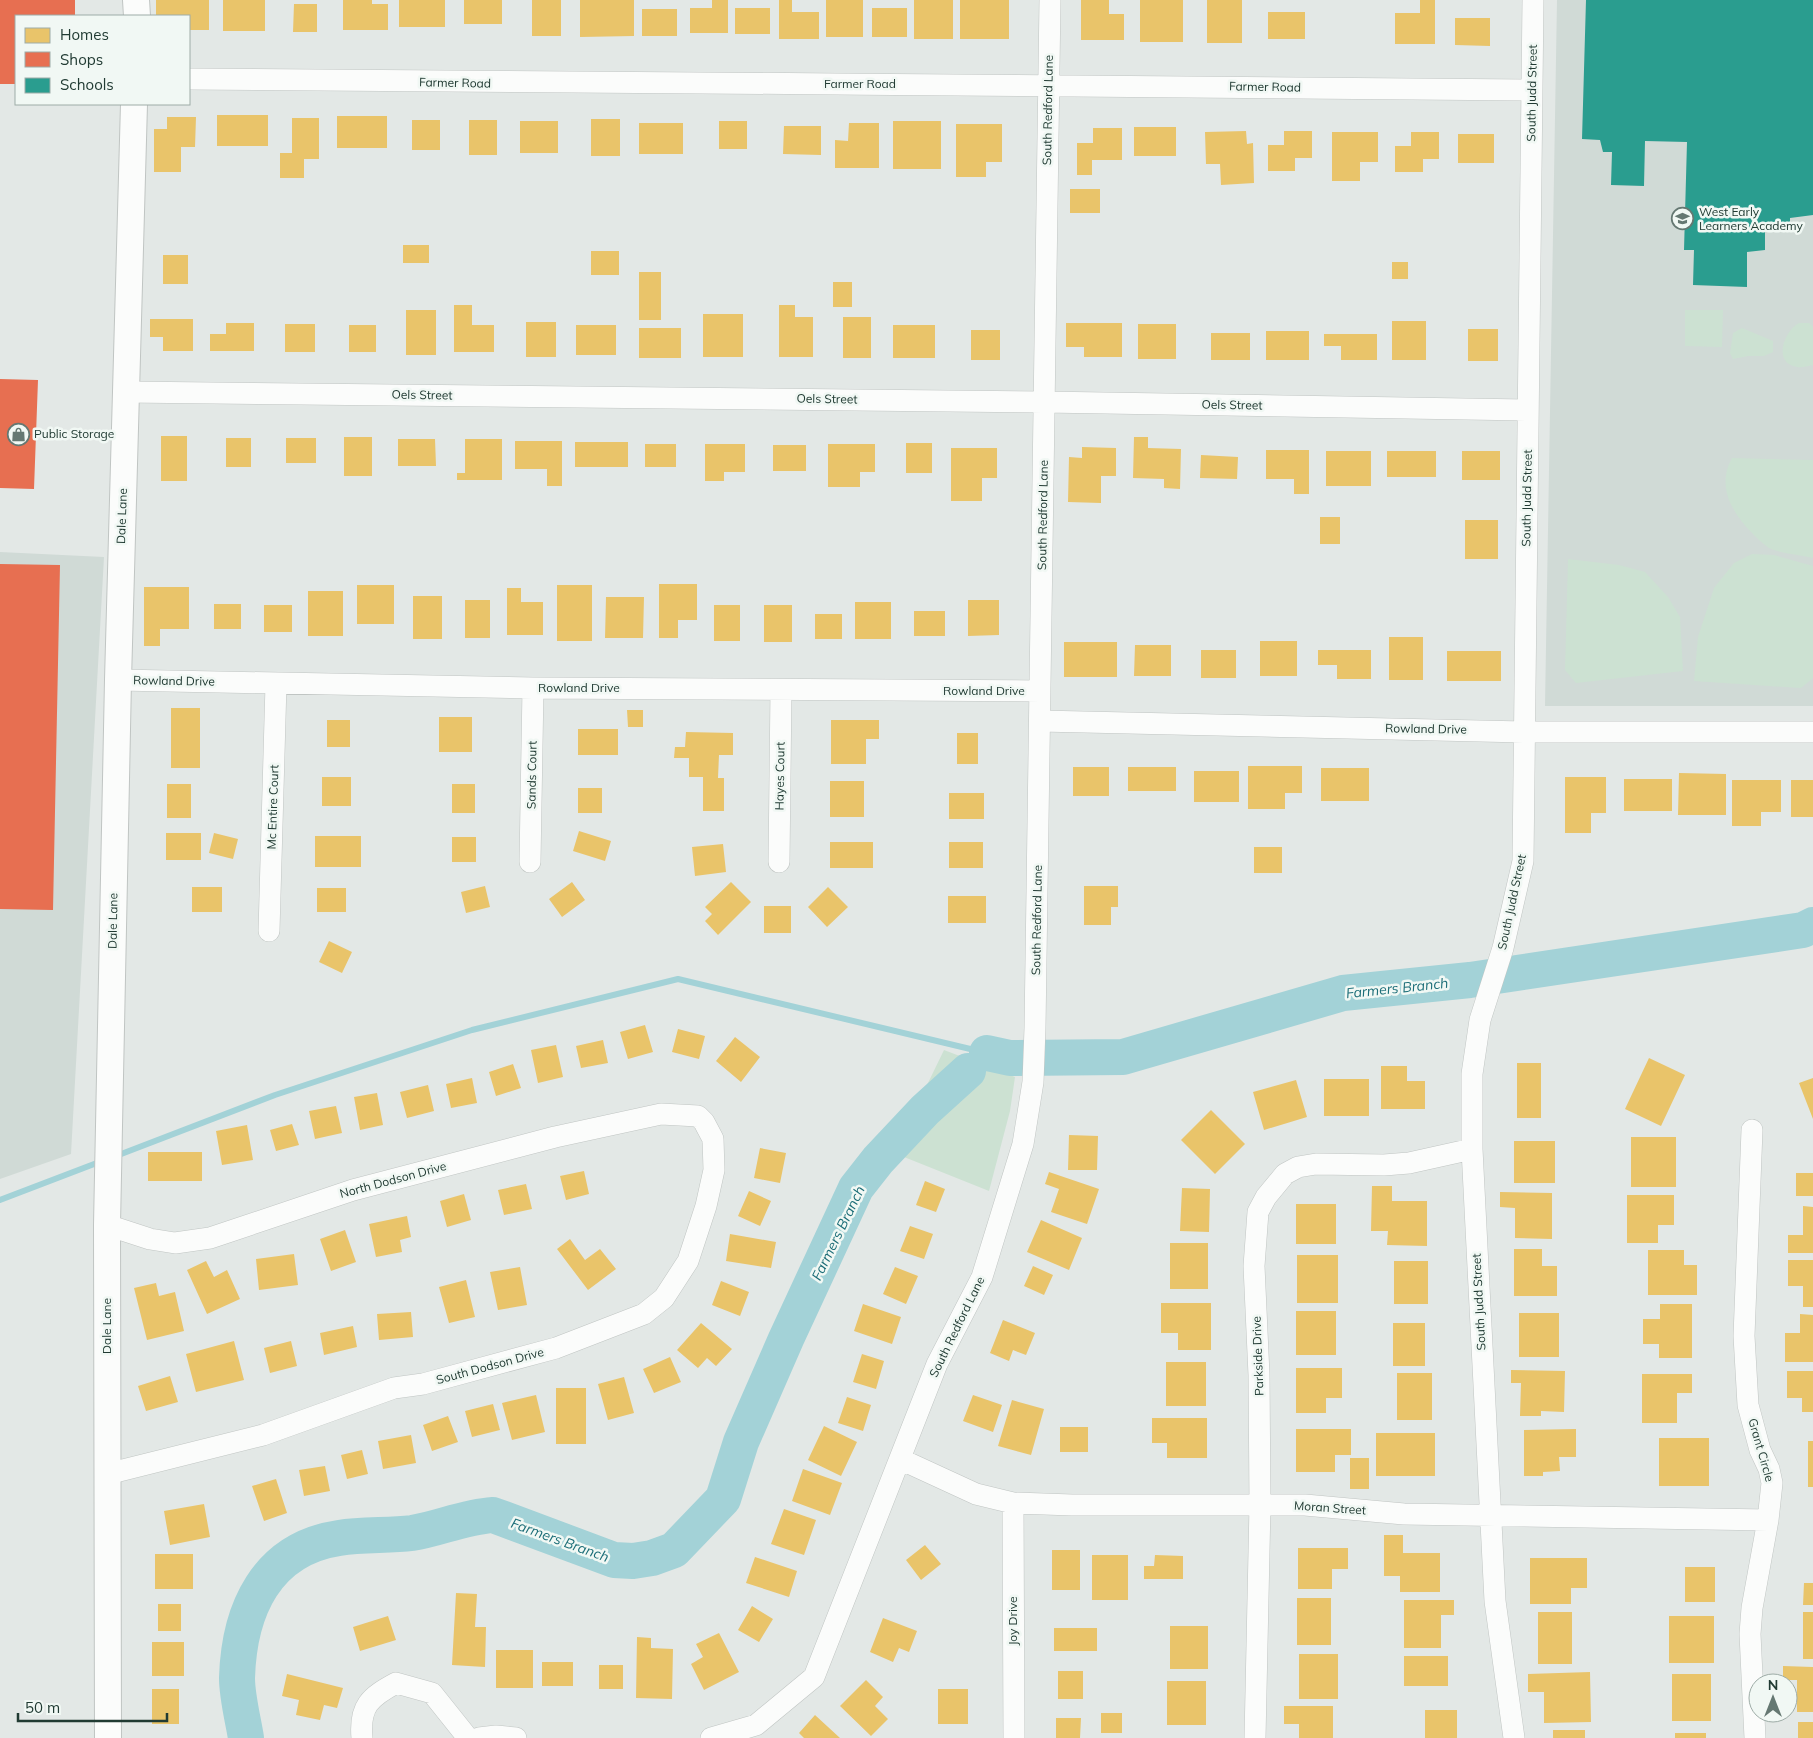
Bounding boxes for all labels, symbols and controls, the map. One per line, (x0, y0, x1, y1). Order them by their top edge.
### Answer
legend (15, 15, 190, 105)
text: Homes (60, 25, 109, 44)
street label: South Judd Street (1523, 44, 1540, 142)
text: Shops (60, 50, 103, 69)
street label: South Redford Lane (1039, 55, 1056, 165)
street label: Farmer Road (419, 74, 491, 91)
text: Schools (60, 75, 114, 94)
street label: Farmer Road (824, 76, 896, 91)
street label: Farmer Road (1229, 78, 1301, 95)
place label: West Early Learners Academy (1699, 204, 1804, 233)
school or university icon: West Early Learners Academy (1671, 207, 1695, 231)
street label: Oels Street (391, 386, 453, 403)
street label: Oels Street (796, 390, 858, 407)
street label: Oels Street (1201, 396, 1263, 413)
shop icon: Public Storage (6, 422, 30, 446)
place label: Public Storage (34, 426, 114, 441)
street label: South Judd Street (1518, 449, 1535, 547)
street label: South Redford Lane (1034, 460, 1051, 570)
street label: Dale Lane (113, 488, 130, 544)
street label: Rowland Drive (133, 672, 215, 689)
street label: Rowland Drive (538, 680, 620, 695)
street label: Rowland Drive (943, 683, 1025, 698)
street label: Rowland Drive (1385, 720, 1467, 737)
street label: Sands Court (523, 741, 540, 809)
street label: Hayes Court (771, 742, 788, 810)
street label: Mc Entire Court (264, 764, 281, 850)
street label: South Judd Street (1494, 853, 1529, 951)
street label: South Redford Lane (1028, 865, 1045, 975)
street label: Dale Lane (105, 893, 120, 949)
water label: Farmers Branch (1345, 974, 1449, 1002)
street label: North Dodson Drive (338, 1158, 448, 1201)
water label: Farmers Branch (807, 1183, 869, 1283)
street label: South Judd Street (1468, 1253, 1489, 1351)
street label: South Redford Lane (926, 1274, 987, 1380)
street label: Dale Lane (99, 1298, 114, 1354)
street label: Parkside Drive (1249, 1316, 1266, 1396)
street label: South Dodson Drive (435, 1344, 545, 1387)
street label: Grant Circle (1745, 1416, 1778, 1483)
street label: Moran Street (1294, 1498, 1366, 1517)
water label: Farmers Branch (509, 1514, 611, 1566)
street label: Joy Drive (1005, 1596, 1020, 1646)
north arrow (1748, 1673, 1798, 1723)
text: N (1768, 1676, 1778, 1694)
scale bar (18, 1690, 166, 1722)
text: 50 m (25, 1698, 60, 1717)

